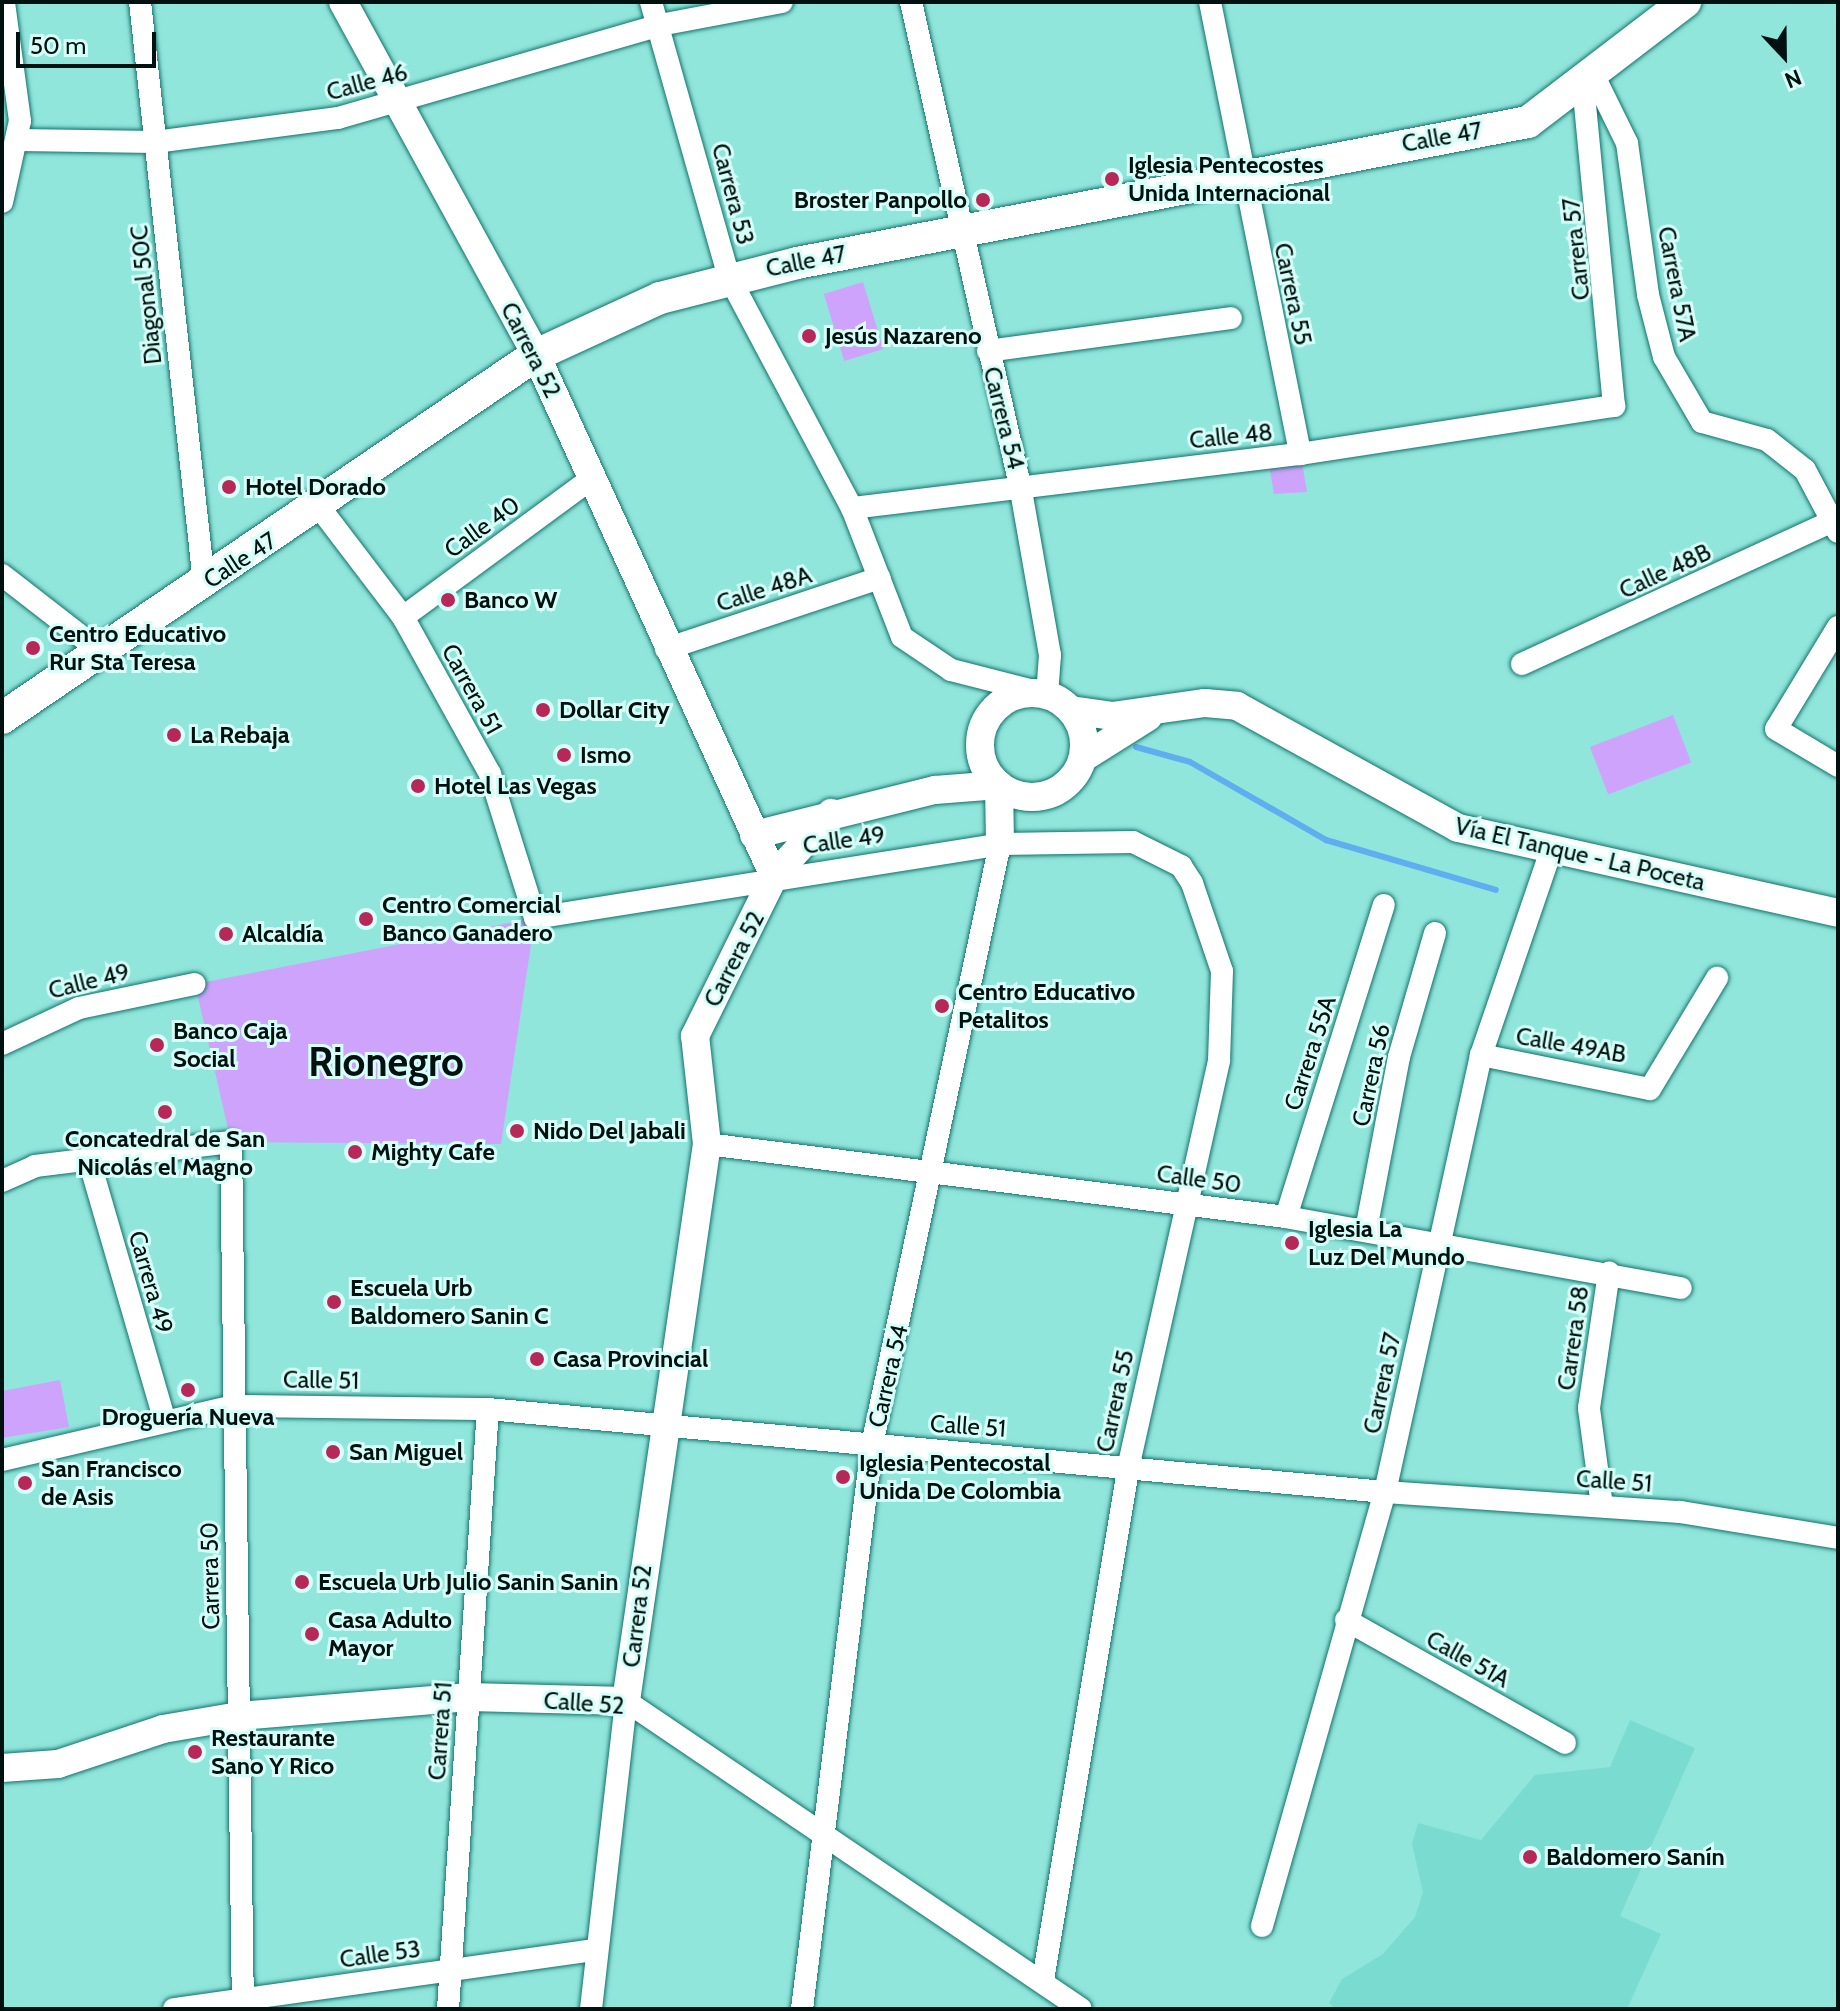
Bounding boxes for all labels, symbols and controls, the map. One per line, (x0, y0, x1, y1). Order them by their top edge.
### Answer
scale bar (20, 16, 160, 66)
north arrow (1744, 16, 1824, 96)
text: 50 m (30, 31, 86, 60)
street label: Calle 46 (323, 57, 411, 107)
text: N (1781, 63, 1805, 94)
street label: Calle 47 (1400, 116, 1484, 158)
street label: Carrera 53 (706, 140, 760, 248)
place label: Iglesia Pentecostes Unida Internacional (1128, 151, 1330, 207)
marker: Iglesia Pentecostes Unida Internacional (1103, 170, 1121, 188)
place label: Broster Panpollo (794, 186, 967, 214)
marker: Broster Panpollo (974, 191, 992, 209)
street label: Carrera 57 (1556, 196, 1596, 302)
street label: Diagonal 50C (124, 224, 168, 366)
street label: Carrera 57A (1652, 224, 1702, 344)
street label: Calle 47 (763, 239, 849, 283)
street label: Carrera 55 (1268, 240, 1318, 348)
street label: Carrera 52 (495, 297, 567, 403)
place label: Jesús Nazareno (825, 322, 982, 350)
marker: Jesús Nazareno (800, 327, 818, 345)
street label: Carrera 54 (977, 364, 1031, 472)
street label: Calle 48 (1188, 417, 1274, 455)
place label: Hotel Dorado (245, 473, 386, 501)
marker: Hotel Dorado (220, 478, 238, 496)
street label: Calle 40 (439, 490, 525, 564)
street label: Calle 47 (198, 526, 282, 594)
street label: Calle 48B (1615, 537, 1715, 605)
street label: Calle 48A (713, 560, 815, 618)
place label: Banco W (464, 586, 557, 614)
marker: Banco W (439, 591, 457, 609)
place label: Centro Educativo Rur Sta Teresa (49, 620, 226, 676)
marker: Centro Educativo Rur Sta Teresa (24, 639, 42, 657)
street label: Carrera 51 (436, 639, 508, 739)
place label: Dollar City (559, 696, 670, 724)
marker: Dollar City (534, 701, 552, 719)
place label: La Rebaja (190, 721, 290, 749)
marker: La Rebaja (165, 726, 183, 744)
place label: Ismo (580, 741, 631, 769)
marker: Ismo (555, 746, 573, 764)
place label: Hotel Las Vegas (434, 772, 597, 800)
marker: Hotel Las Vegas (409, 777, 427, 795)
street label: Vía El Tanque - La Poceta (1452, 811, 1708, 897)
street label: Calle 49 (801, 820, 887, 860)
place label: Centro Comercial Banco Ganadero (382, 891, 561, 947)
street label: Carrera 52 (698, 906, 770, 1012)
marker: Centro Comercial Banco Ganadero (357, 910, 375, 928)
place label: Alcaldía (242, 920, 323, 948)
marker: Alcaldía (217, 925, 235, 943)
street label: Calle 49 (45, 957, 133, 1005)
place label: Centro Educativo Petalitos (958, 978, 1135, 1034)
street label: Carrera 55A (1278, 992, 1342, 1114)
marker: Centro Educativo Petalitos (933, 997, 951, 1015)
place label: Banco Caja Social (173, 1017, 287, 1073)
street label: Carrera 56 (1346, 1021, 1396, 1129)
street label: Calle 49AB (1514, 1021, 1628, 1069)
marker: Banco Caja Social (148, 1036, 166, 1054)
district label: Rionegro (308, 1038, 464, 1086)
marker: Concatedral de San Nicolás el Magno (156, 1103, 174, 1121)
place label: Nido Del Jabali (533, 1117, 686, 1145)
marker: Nido Del Jabali (508, 1122, 526, 1140)
place label: Concatedral de San Nicolás el Magno (65, 1125, 265, 1181)
place label: Mighty Cafe (371, 1138, 495, 1166)
marker: Mighty Cafe (346, 1143, 364, 1161)
street label: Calle 50 (1155, 1159, 1243, 1199)
place label: Iglesia La Luz Del Mundo (1308, 1215, 1465, 1271)
street label: Carrera 49 (123, 1227, 179, 1337)
marker: Iglesia La Luz Del Mundo (1283, 1234, 1301, 1252)
place label: Escuela Urb Baldomero Sanin C (350, 1274, 549, 1330)
street label: Carrera 58 (1551, 1284, 1595, 1392)
marker: Escuela Urb Baldomero Sanin C (325, 1293, 343, 1311)
street label: Carrera 54 (862, 1322, 914, 1430)
street label: Carrera 57 (1357, 1330, 1407, 1436)
place label: Casa Provincial (553, 1345, 708, 1373)
street label: Carrera 55 (1090, 1347, 1140, 1455)
marker: Casa Provincial (528, 1350, 546, 1368)
street label: Calle 51 (283, 1365, 359, 1395)
marker: Droguería Nueva (179, 1381, 197, 1399)
place label: Droguería Nueva (101, 1403, 275, 1431)
street label: Calle 51 (929, 1409, 1007, 1443)
place label: San Miguel (349, 1438, 463, 1466)
marker: San Miguel (324, 1443, 342, 1461)
place label: Iglesia Pentecostal Unida De Colombia (859, 1449, 1061, 1505)
place label: San Francisco de Asis (41, 1455, 182, 1511)
street label: Calle 51 (1575, 1464, 1653, 1498)
marker: Iglesia Pentecostal Unida De Colombia (834, 1468, 852, 1486)
marker: San Francisco de Asis (16, 1474, 34, 1492)
street label: Carrera 50 (195, 1522, 225, 1630)
street label: Carrera 52 (616, 1563, 658, 1669)
place label: Escuela Urb Julio Sanin Sanin (318, 1568, 618, 1596)
marker: Escuela Urb Julio Sanin Sanin (293, 1573, 311, 1591)
place label: Casa Adulto Mayor (328, 1606, 452, 1662)
street label: Calle 51A (1421, 1624, 1515, 1694)
marker: Casa Adulto Mayor (303, 1625, 321, 1643)
street label: Carrera 51 (422, 1681, 458, 1781)
street label: Calle 52 (543, 1686, 625, 1720)
place label: Restaurante Sano Y Rico (211, 1724, 335, 1780)
marker: Restaurante Sano Y Rico (186, 1743, 204, 1761)
place label: Baldomero Sanín (1546, 1843, 1725, 1871)
marker: Baldomero Sanín (1521, 1848, 1539, 1866)
street label: Calle 53 (338, 1934, 422, 1974)

